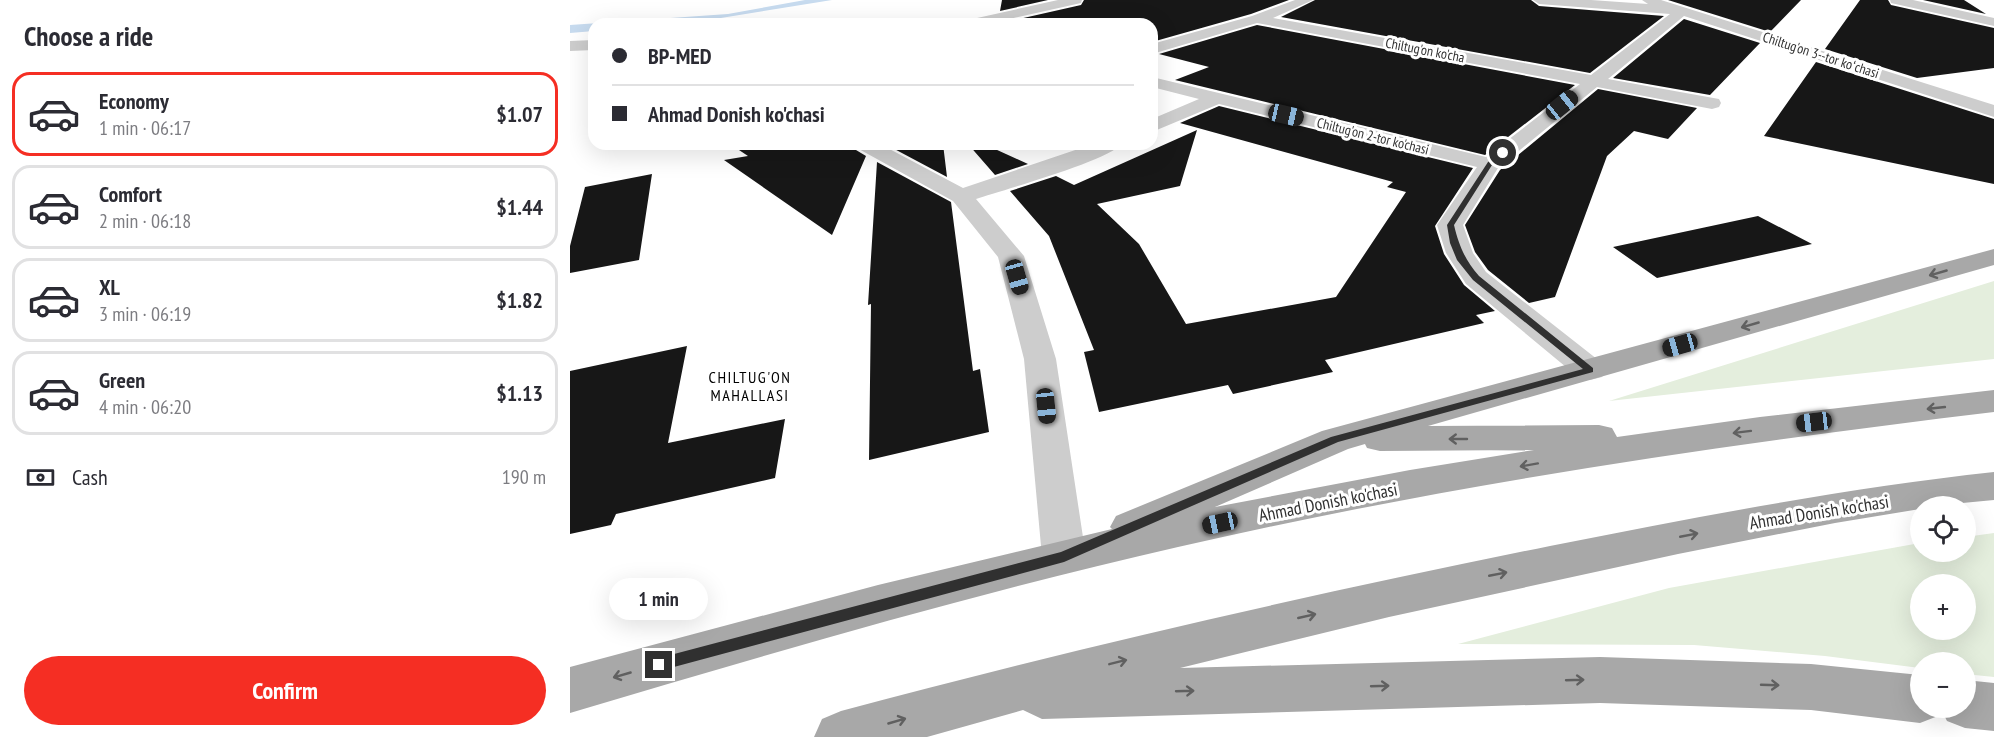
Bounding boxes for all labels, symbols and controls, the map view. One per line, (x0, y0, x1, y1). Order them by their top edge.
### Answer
text: Choose a ride (24, 19, 153, 53)
street label: Chiltug'on 3--tor koʻchasi (1761, 28, 1881, 82)
street label: Chiltug'on ko'cha (1384, 34, 1466, 66)
text: BP-MED (648, 42, 711, 70)
icon: car (27, 87, 81, 141)
text: Economy (99, 87, 169, 115)
car (1542, 87, 1582, 123)
text: $1.07 (496, 100, 543, 128)
text: Ahmad Donish ko'chasi (648, 100, 825, 128)
car (1266, 102, 1306, 128)
street label: Chiltug'on 2-tor ko'chasi (1315, 113, 1431, 159)
text: 1 min · 06:17 (99, 115, 191, 141)
route start (1489, 139, 1516, 166)
icon: car (27, 180, 81, 234)
text: Comfort (99, 180, 162, 208)
text: $1.44 (496, 193, 543, 221)
text: 2 min · 06:18 (99, 208, 191, 234)
car (1003, 257, 1031, 297)
one-way arrow (1929, 267, 1948, 279)
icon: car (27, 273, 81, 327)
text: XL (99, 273, 120, 301)
text: $1.82 (496, 286, 543, 314)
text: 3 min · 06:19 (99, 301, 191, 327)
one-way arrow (1741, 320, 1760, 332)
car (1660, 331, 1700, 359)
icon: car (27, 366, 81, 420)
text: Green (99, 366, 145, 394)
district label: CHILTUG'ON MAHALLASI (709, 367, 791, 405)
text: $1.13 (496, 379, 543, 407)
car (1035, 387, 1057, 425)
text: 4 min · 06:20 (99, 394, 191, 420)
one-way arrow (1926, 402, 1946, 413)
car (1795, 411, 1833, 433)
one-way arrow (1733, 426, 1753, 437)
one-way arrow (1448, 433, 1468, 444)
one-way arrow (1520, 460, 1539, 471)
icon: cash (24, 461, 57, 494)
text: Cash (72, 463, 108, 491)
text: 190 m (502, 464, 546, 490)
street label: Ahmad Donish ko'chasi (1257, 477, 1399, 527)
street label: Ahmad Donish ko'chasi (1748, 490, 1890, 534)
map controls (1910, 496, 1976, 718)
button: locate (1910, 496, 1976, 562)
car (1201, 510, 1239, 536)
one-way arrow (1679, 529, 1698, 540)
one-way arrow (1488, 568, 1507, 579)
button: + (1910, 574, 1976, 640)
callout: 1 min (610, 578, 708, 620)
text: 1 min (638, 586, 679, 612)
one-way arrow (1297, 610, 1317, 621)
route end (645, 651, 672, 678)
button: − (1910, 652, 1976, 718)
one-way arrow (1108, 655, 1127, 667)
button: Confirm (24, 656, 546, 725)
one-way arrow (613, 670, 632, 681)
one-way arrow (1565, 675, 1585, 686)
one-way arrow (1370, 680, 1390, 691)
one-way arrow (1759, 680, 1779, 691)
one-way arrow (1175, 685, 1195, 697)
one-way arrow (887, 715, 906, 726)

